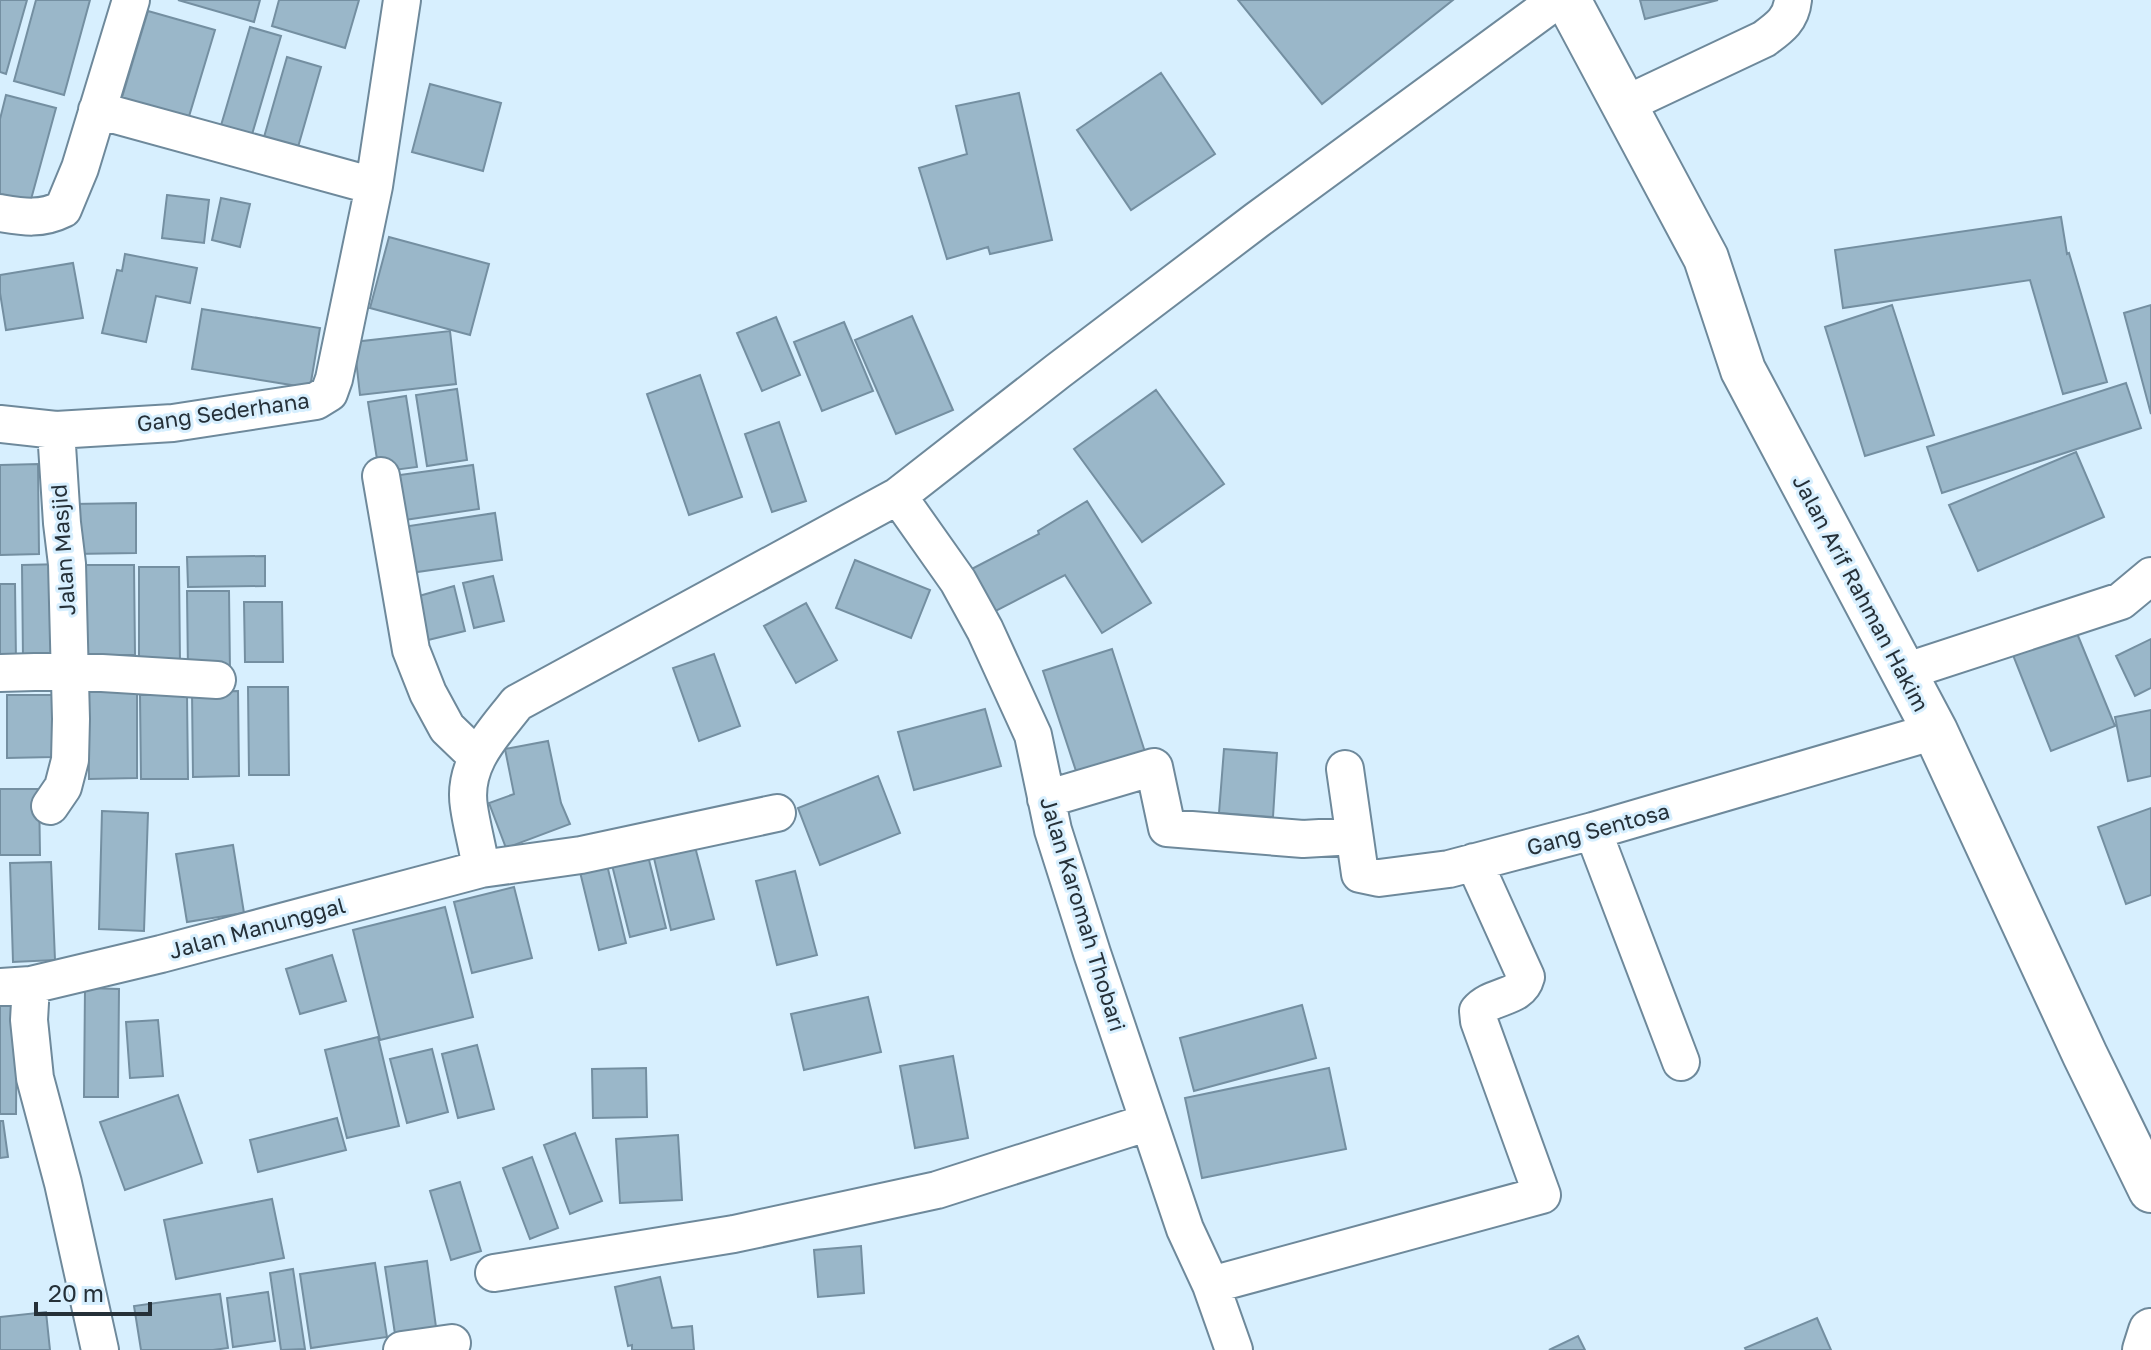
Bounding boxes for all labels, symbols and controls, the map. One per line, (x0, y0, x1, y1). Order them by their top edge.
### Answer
street label: Gang Sederhana (135, 386, 311, 437)
street label: Jalan Arif Rahman Hakim (1787, 470, 1935, 716)
street label: Jalan Masjid (44, 484, 81, 617)
street label: Jalan Karomah Thobari (1035, 793, 1132, 1034)
street label: Gang Sentosa (1524, 796, 1672, 861)
street label: Jalan Manunggal (166, 891, 348, 964)
scale bar (36, 1266, 150, 1316)
text: 20 m (48, 1278, 104, 1307)

